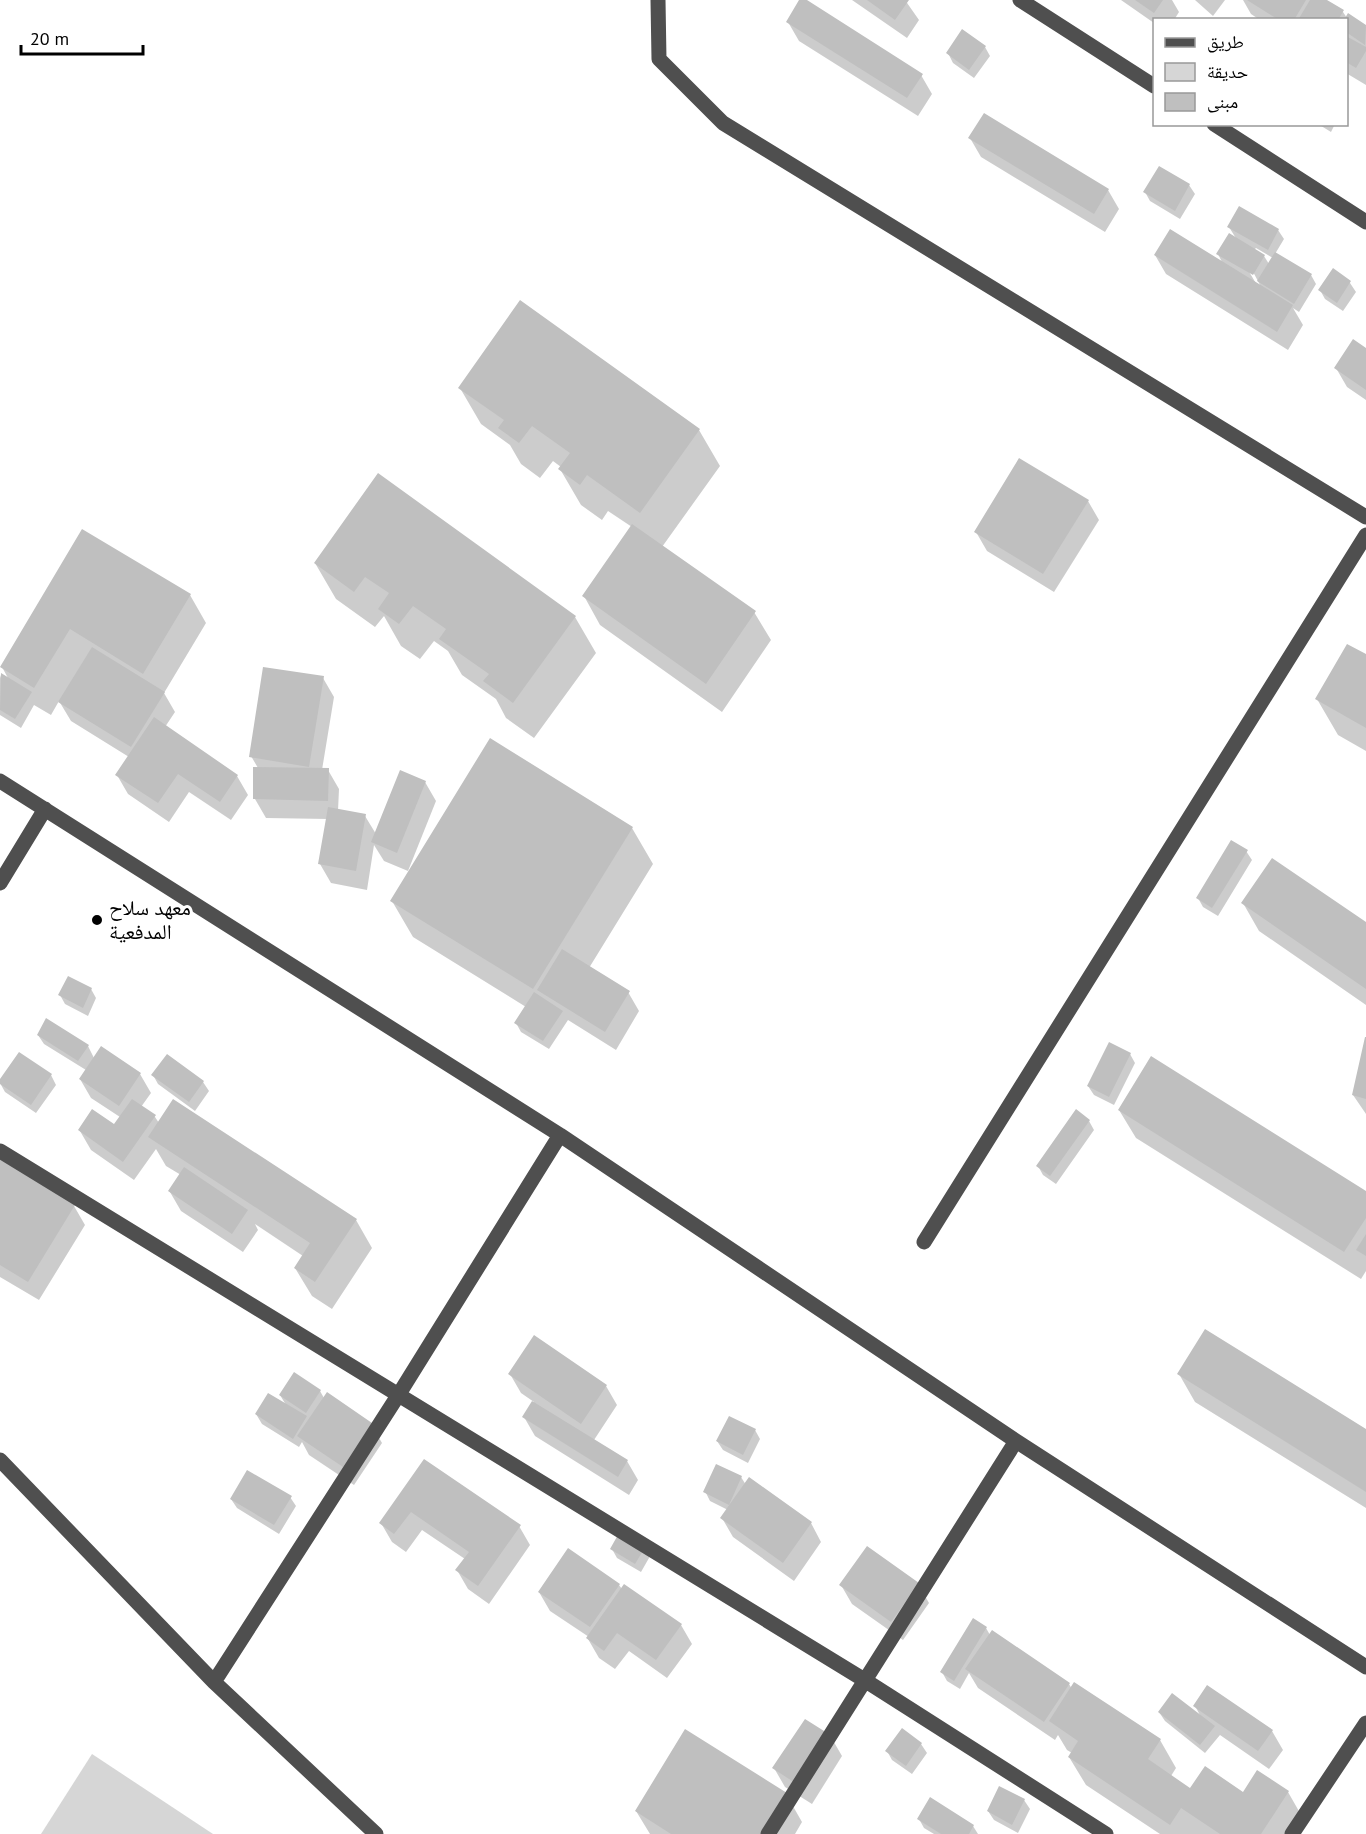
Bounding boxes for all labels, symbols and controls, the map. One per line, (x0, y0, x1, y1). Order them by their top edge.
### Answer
scale bar (21, 18, 142, 56)
legend (1153, 18, 1348, 126)
text: 20 m (30, 27, 69, 50)
text: طريق (1207, 30, 1244, 53)
text: حديقة (1207, 60, 1248, 83)
text: مبنى (1207, 90, 1238, 113)
place label: معهد سلاح المدفعية (109, 894, 191, 945)
marker: معهد سلاح المدفعية (90, 913, 104, 927)

